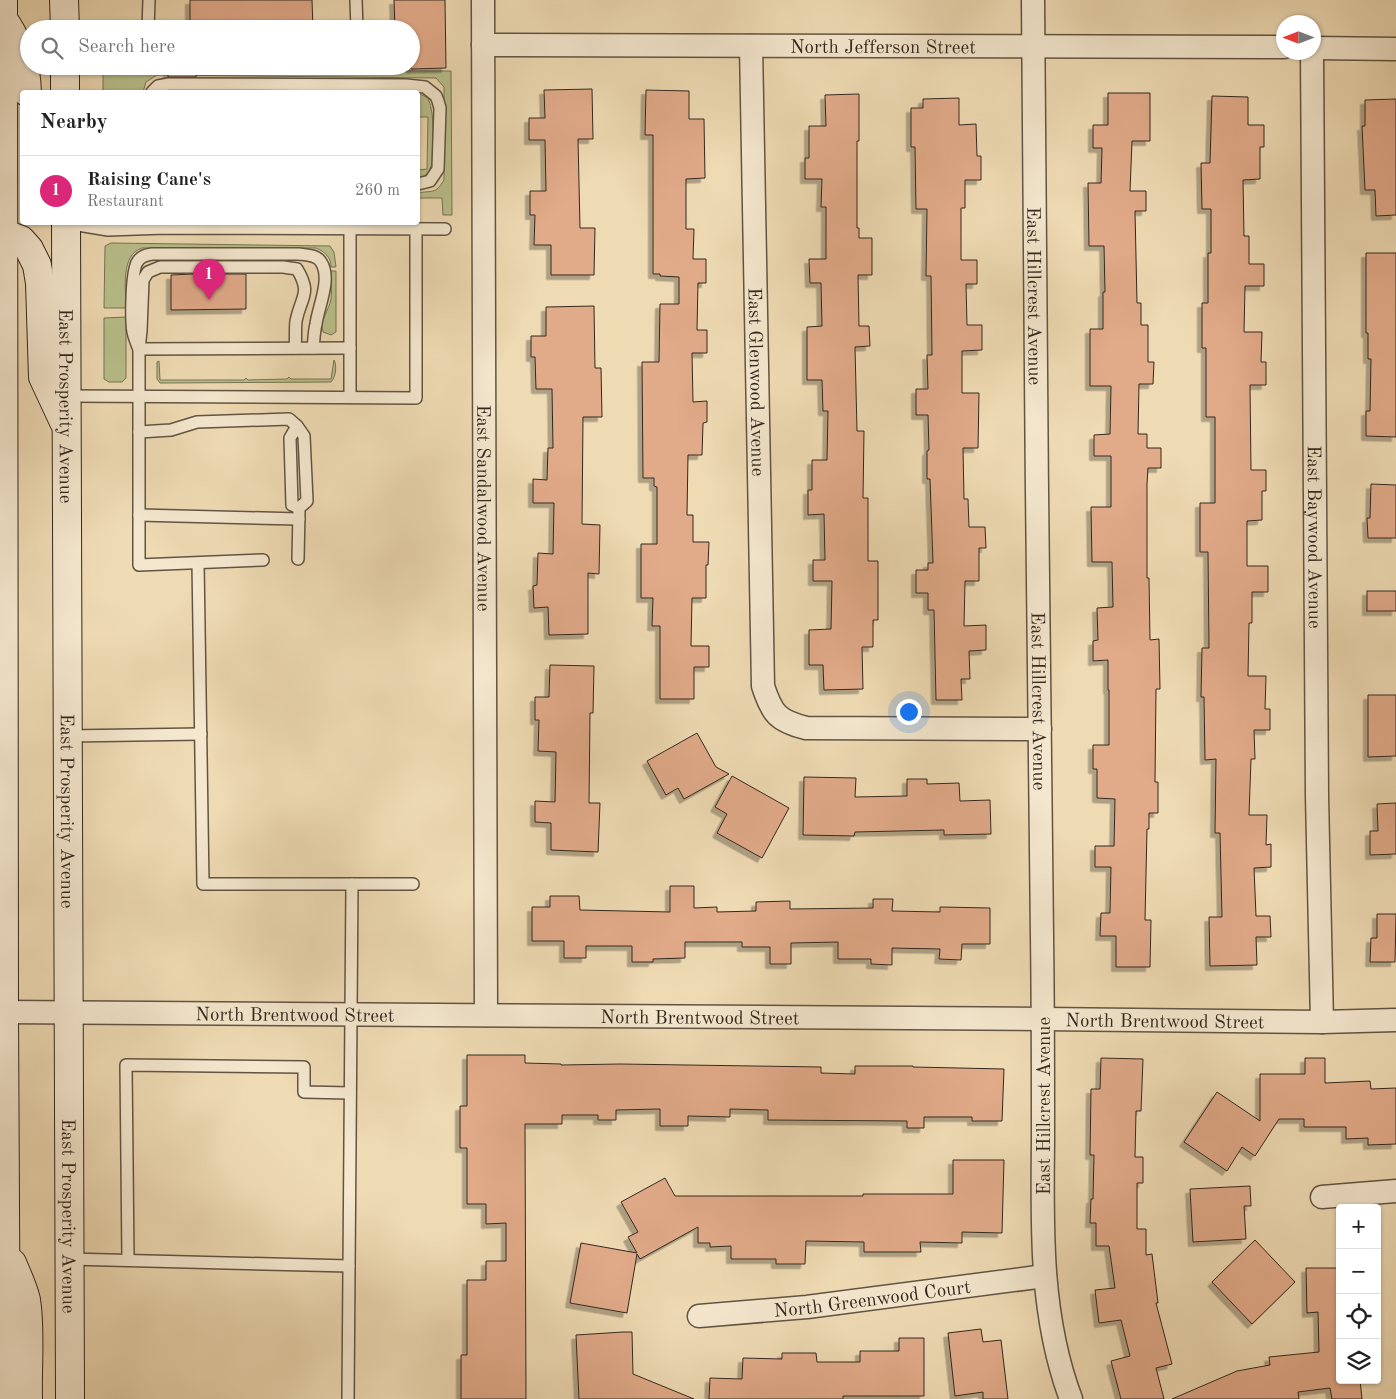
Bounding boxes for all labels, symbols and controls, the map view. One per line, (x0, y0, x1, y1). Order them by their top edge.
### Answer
north arrow (1276, 15, 1321, 60)
search box (20, 20, 420, 75)
icon: search (38, 34, 66, 62)
text: Search here (78, 38, 175, 57)
street label: North Jefferson Street (790, 39, 976, 58)
text: Nearby (40, 112, 108, 133)
text: Raising Cane's (87, 171, 211, 190)
text: 1 (51, 183, 61, 199)
text: 260 m (355, 183, 400, 199)
text: Restaurant (87, 194, 164, 210)
street label: East Hillcrest Avenue (1022, 207, 1043, 385)
pin: 1 (193, 259, 225, 300)
street label: East Glenwood Avenue (744, 287, 766, 477)
street label: East Prosperity Avenue (54, 308, 74, 504)
street label: East Sandalwood Avenue (472, 404, 492, 612)
street label: East Baywood Avenue (1303, 445, 1323, 629)
street label: East Hillcrest Avenue (1026, 612, 1047, 791)
your location (896, 699, 922, 725)
street label: East Prosperity Avenue (56, 713, 75, 909)
street label: North Brentwood Street (195, 1006, 395, 1027)
street label: North Brentwood Street (600, 1009, 800, 1029)
street label: North Brentwood Street (1065, 1012, 1265, 1033)
street label: East Hillcrest Avenue (1036, 1017, 1055, 1195)
street label: East Prosperity Avenue (57, 1118, 77, 1314)
map controls (1336, 1204, 1381, 1384)
button: + (1336, 1204, 1381, 1249)
button: − (1336, 1249, 1381, 1294)
street label: North Greenwood Court (773, 1279, 972, 1322)
button: locate (1336, 1294, 1381, 1339)
button: layers (1336, 1339, 1381, 1384)

